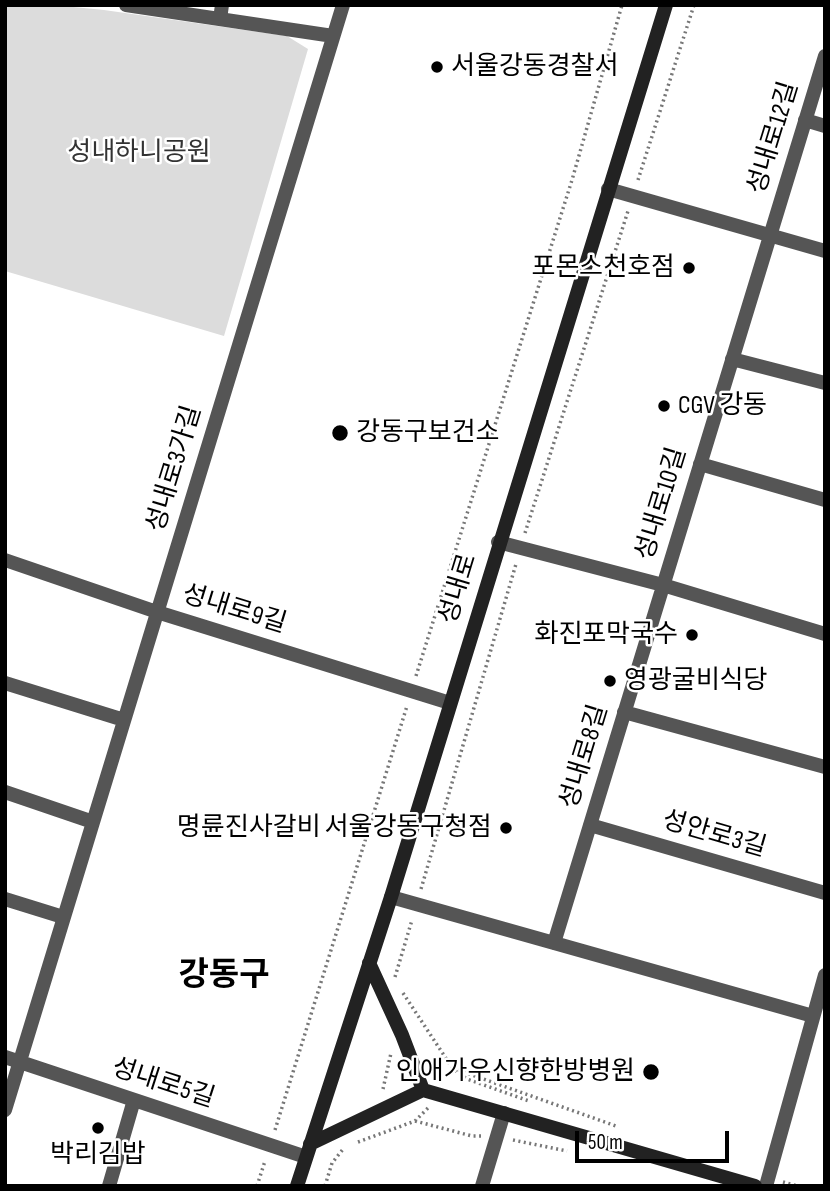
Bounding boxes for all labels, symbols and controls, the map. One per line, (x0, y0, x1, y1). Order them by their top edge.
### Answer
place label: 서울강동경찰서 (451, 51, 618, 83)
marker: 서울강동경찰서 (429, 59, 445, 75)
street label: 성내로12길 (742, 78, 806, 198)
park label: 성내하니공원 (67, 137, 211, 169)
place label: 포몬스천호점 (531, 252, 675, 284)
marker: 포몬스천호점 (681, 260, 697, 276)
place label: CGV 강동 (678, 390, 767, 422)
marker: CGV 강동 (656, 398, 672, 414)
street label: 성내로3가길 (141, 402, 209, 536)
place label: 강동구보건소 (356, 417, 500, 449)
marker: 강동구보건소 (330, 423, 350, 443)
street label: 성내로10길 (630, 444, 694, 564)
street label: 성내로 (434, 550, 484, 628)
street label: 성내로9길 (178, 579, 290, 641)
place label: 화진포막국수 (534, 619, 678, 651)
marker: 화진포막국수 (684, 627, 700, 643)
place label: 영광굴비식당 (624, 665, 768, 697)
marker: 영광굴비식당 (602, 673, 618, 689)
street label: 성내로8길 (554, 701, 616, 813)
street label: 성안로3길 (658, 805, 770, 865)
place label: 명륜진사갈비 서울강동구청점 (177, 812, 492, 844)
marker: 명륜진사갈비 서울강동구청점 (498, 820, 514, 836)
district label: 강동구 (178, 957, 270, 997)
street label: 성내로5길 (108, 1053, 218, 1115)
place label: 인애가우신향한방병원 (396, 1056, 635, 1088)
marker: 인애가우신향한방병원 (641, 1062, 661, 1082)
scale bar (578, 1118, 732, 1162)
marker: 박리김밥 (90, 1120, 106, 1136)
text: 50 m (588, 1130, 623, 1155)
place label: 박리김밥 (50, 1139, 146, 1171)

